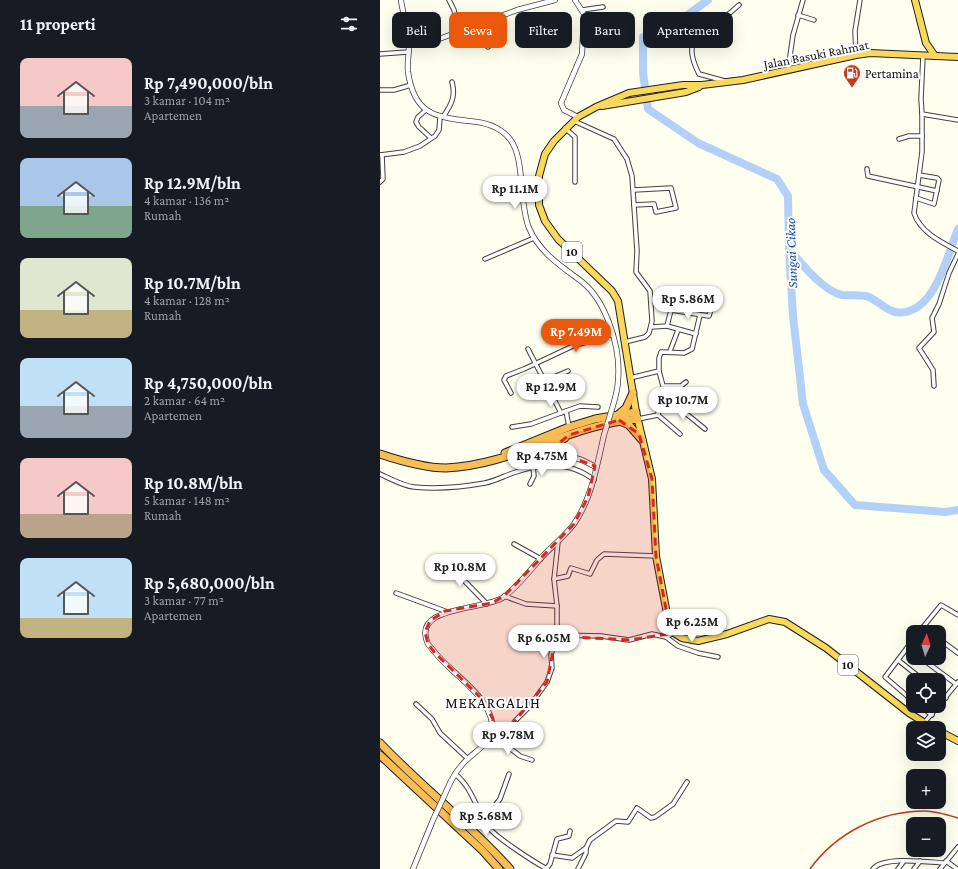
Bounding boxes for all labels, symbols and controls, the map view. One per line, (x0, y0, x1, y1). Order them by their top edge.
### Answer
chip: Beli (392, 12, 441, 48)
chip: Sewa (449, 12, 507, 48)
chip: Filter (515, 12, 572, 48)
chip: Baru (580, 12, 635, 48)
chip: Apartemen (643, 12, 733, 48)
icon: filters (338, 13, 360, 35)
text: 11 properti (20, 15, 96, 34)
street label: Jalan Basuki Rahmat (761, 37, 871, 72)
fuel station icon: Pertamina (842, 63, 862, 88)
place label: Pertamina (865, 66, 919, 81)
icon: home (52, 74, 100, 122)
text: Rp 7,490,000/bln (144, 74, 273, 93)
text: 3 kamar · 104 m² (144, 93, 230, 108)
text: Apartemen (144, 108, 202, 123)
icon: home (52, 174, 100, 222)
text: Rp 12.9M/bln (144, 174, 241, 193)
pin: Rp 11.1M (474, 176, 556, 210)
text: Rp 11.1M (491, 181, 539, 196)
text: 4 kamar · 136 m² (144, 193, 229, 208)
text: Rumah (144, 208, 181, 223)
water label: Sungai Cikao (782, 218, 800, 288)
road number: 10 (562, 242, 582, 262)
icon: home (52, 274, 100, 322)
text: Rp 10.7M/bln (144, 274, 241, 293)
pin: Rp 5.86M (647, 286, 729, 320)
text: Rp 5.86M (661, 291, 715, 306)
text: 4 kamar · 128 m² (144, 293, 230, 308)
text: Rumah (144, 308, 181, 323)
pin: Rp 7.49M (535, 319, 617, 353)
text: Rp 7.49M (550, 324, 602, 339)
icon: home (52, 374, 100, 422)
text: Rp 4,750,000/bln (144, 374, 273, 393)
pin: Rp 12.9M (510, 374, 592, 408)
text: Rp 12.9M (526, 379, 576, 394)
pin: Rp 10.7M (642, 387, 724, 421)
text: Rp 10.7M (658, 392, 708, 407)
text: 2 kamar · 64 m² (144, 393, 225, 408)
text: Apartemen (144, 408, 202, 423)
pin: Rp 4.75M (501, 443, 583, 477)
text: Rp 4.75M (516, 448, 568, 463)
icon: home (52, 474, 100, 522)
text: Rp 10.8M/bln (144, 474, 243, 493)
text: 5 kamar · 148 m² (144, 493, 230, 508)
text: Rumah (144, 508, 181, 523)
pin: Rp 10.8M (419, 554, 501, 588)
text: Rp 10.8M (434, 559, 486, 574)
icon: home (52, 574, 100, 622)
text: Rp 5,680,000/bln (144, 574, 275, 593)
text: 3 kamar · 77 m² (144, 593, 224, 608)
text: Apartemen (144, 608, 202, 623)
pin: Rp 6.25M (651, 609, 733, 643)
text: Rp 6.25M (666, 614, 718, 629)
pin: Rp 6.05M (503, 625, 585, 659)
north arrow (906, 625, 946, 665)
map controls (906, 625, 946, 857)
text: Rp 6.05M (517, 630, 571, 645)
road number: 10 (838, 655, 858, 675)
button: locate (906, 673, 946, 713)
district label: MEKARGALIH (445, 695, 541, 711)
button: layers (906, 721, 946, 761)
pin: Rp 9.78M (467, 722, 549, 756)
text: Rp 9.78M (482, 727, 534, 742)
button: + (906, 769, 946, 809)
pin: Rp 5.68M (445, 803, 527, 837)
text: Rp 5.68M (459, 808, 513, 823)
button: − (906, 817, 946, 857)

